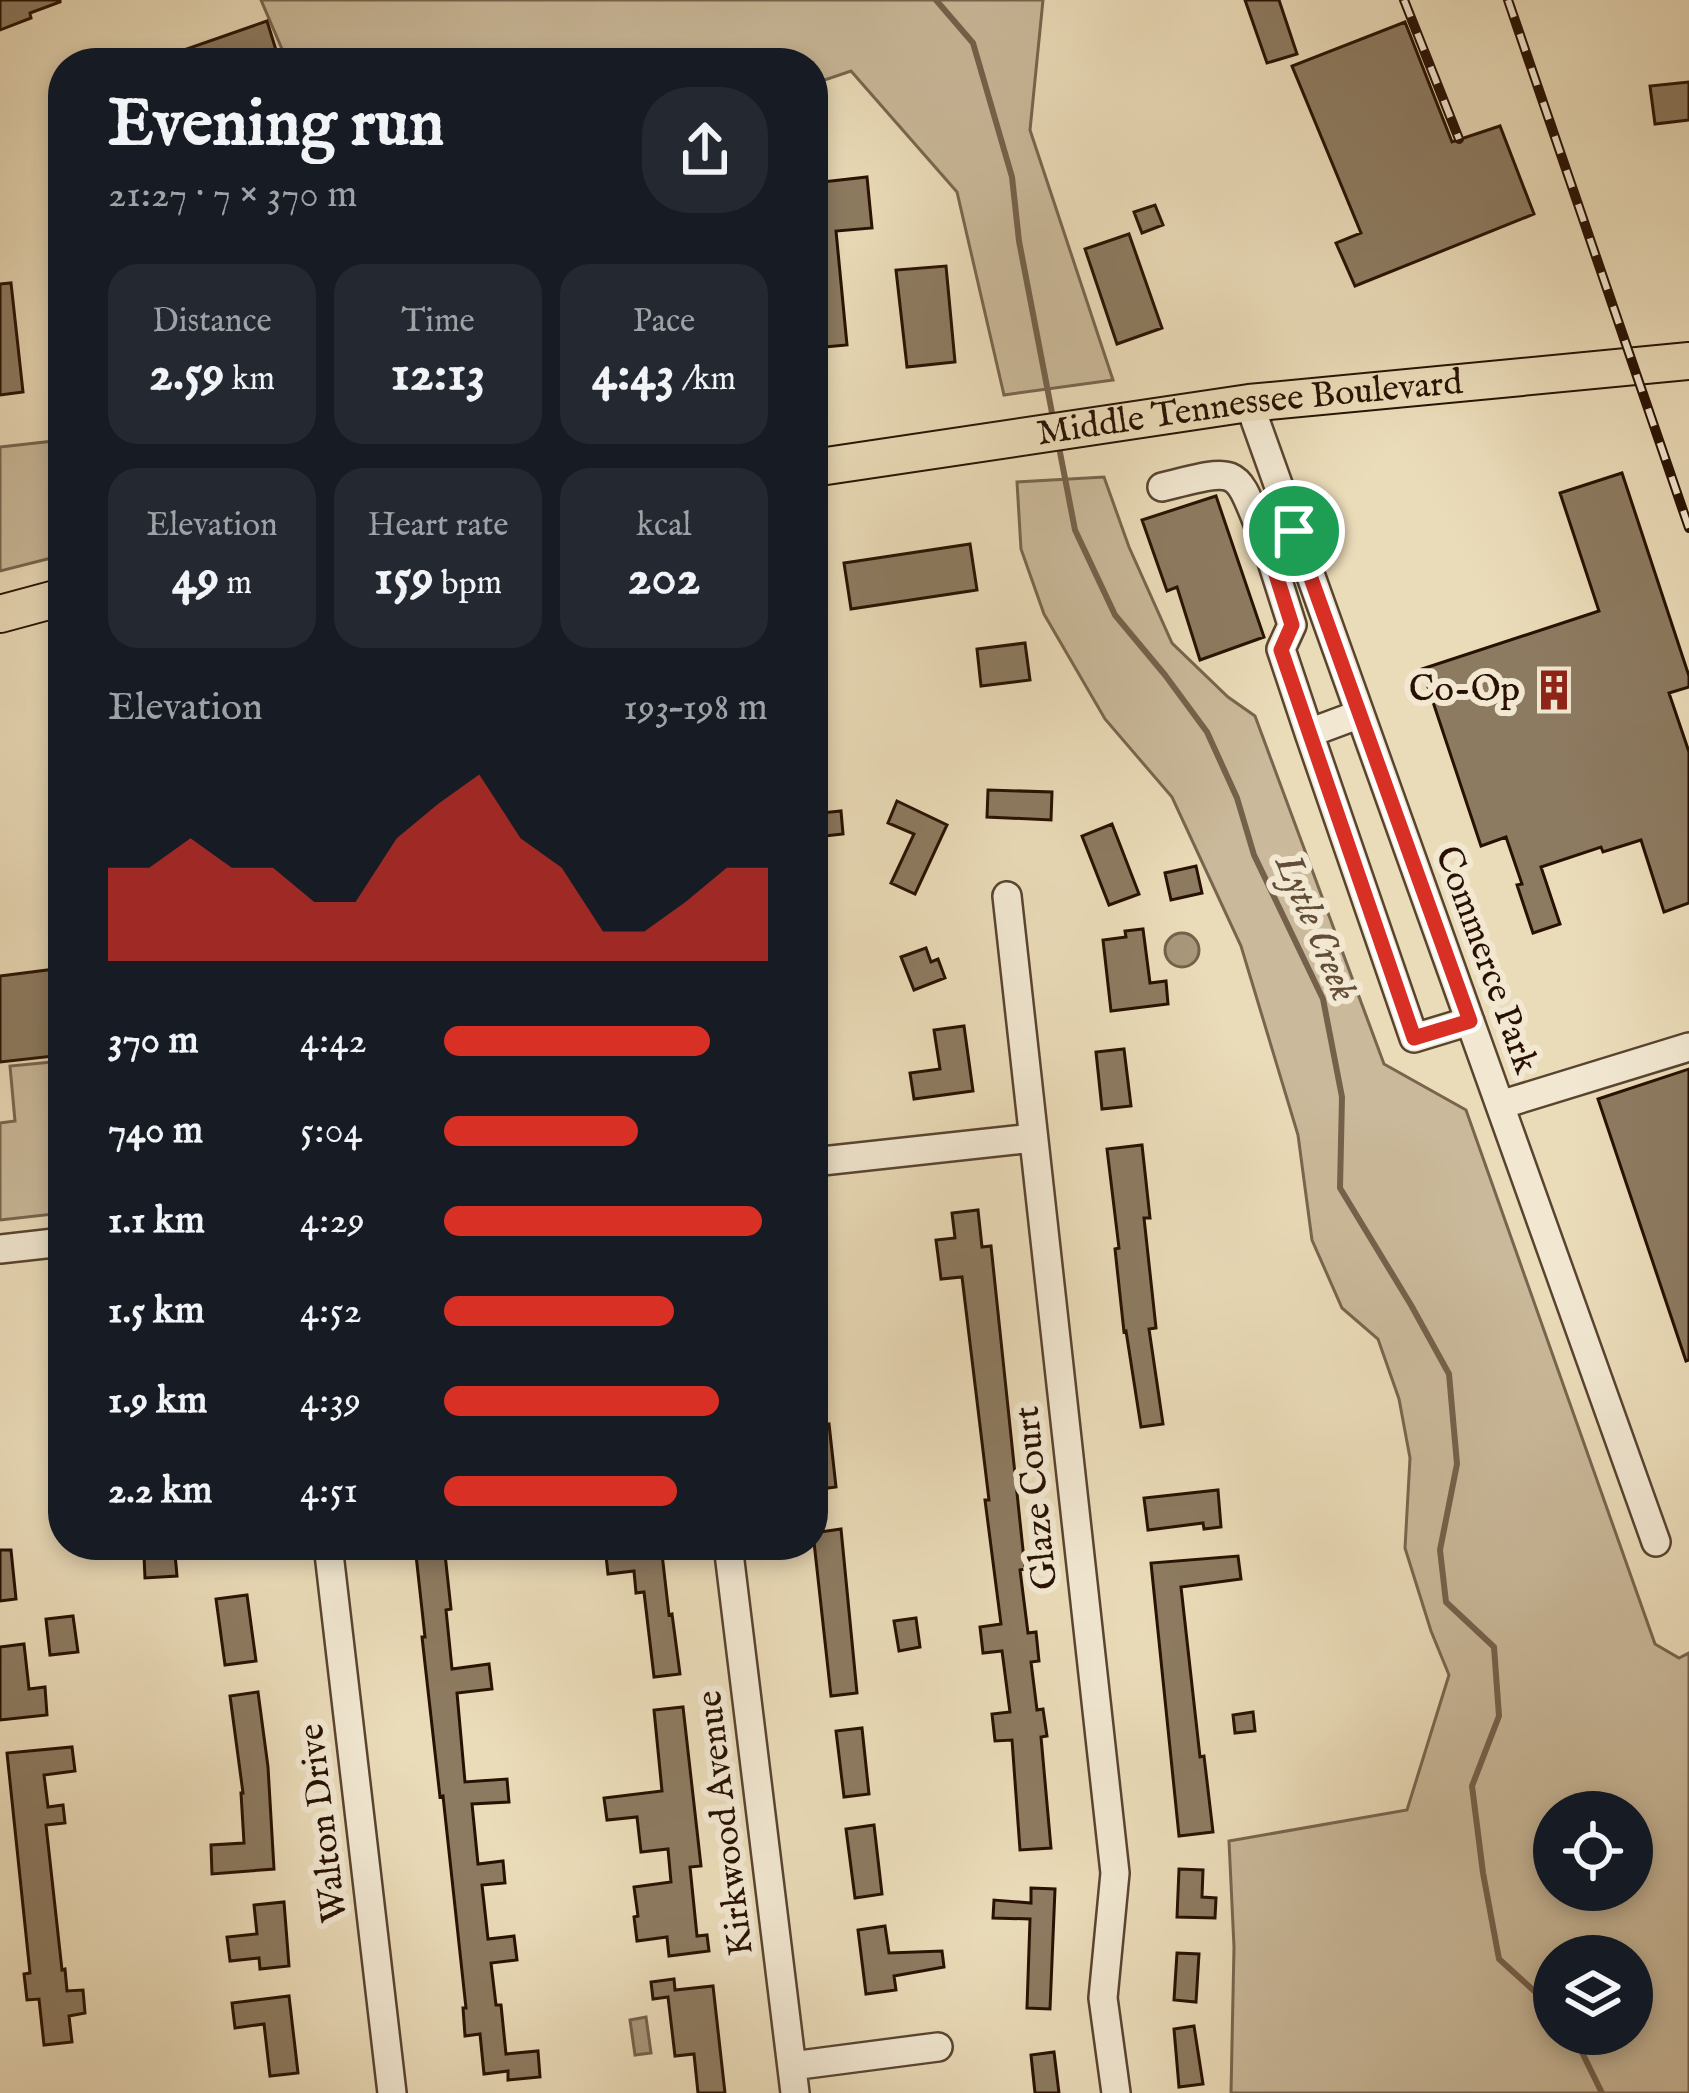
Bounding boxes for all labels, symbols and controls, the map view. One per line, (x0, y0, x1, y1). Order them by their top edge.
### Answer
text: Evening run (108, 84, 444, 168)
button: share (642, 87, 768, 213)
text: 21:27 · 7 × 370 m (108, 171, 357, 220)
text: Distance (152, 301, 272, 343)
text: Time (401, 301, 475, 343)
text: Pace (633, 301, 695, 343)
text: 2.59 (149, 343, 225, 408)
text: 12:13 (391, 343, 485, 408)
text: 4:43 (592, 343, 674, 408)
text: km (225, 359, 275, 401)
text: /km (674, 359, 736, 401)
street label: Middle Tennessee Boulevard (1034, 360, 1465, 457)
pin (1243, 480, 1345, 582)
icon: arrive (1261, 498, 1327, 564)
text: Elevation (147, 505, 277, 547)
text: Heart rate (368, 505, 508, 547)
text: kcal (637, 505, 692, 547)
text: 49 (172, 547, 219, 612)
text: 159 (374, 547, 434, 612)
text: 202 (628, 547, 700, 612)
text: m (219, 563, 252, 605)
text: bpm (434, 563, 502, 605)
place label: Co-Op (1409, 667, 1520, 713)
building icon: Co-Op (1531, 667, 1577, 713)
text: Elevation (108, 684, 263, 733)
text: 193–198 m (623, 684, 768, 733)
street label: Commerce Park (1424, 840, 1549, 1081)
water label: Lytle Creek (1262, 846, 1368, 1009)
text: 370 m (108, 1017, 199, 1066)
text: 4:42 (300, 1017, 367, 1066)
text: 740 m (108, 1107, 203, 1156)
text: 5:04 (300, 1107, 363, 1156)
text: 1.1 km (108, 1197, 205, 1246)
text: 4:29 (300, 1197, 365, 1246)
text: 1.5 km (108, 1287, 205, 1336)
text: 4:52 (300, 1287, 362, 1336)
text: 1.9 km (108, 1377, 207, 1426)
text: 4:39 (300, 1377, 361, 1426)
street label: Glaze Court (1004, 1404, 1070, 1592)
text: 2.2 km (108, 1467, 212, 1516)
text: 4:51 (300, 1467, 358, 1516)
street label: Kirkwood Avenue (687, 1688, 765, 1958)
street label: Walton Drive (289, 1721, 359, 1925)
map controls (1533, 1791, 1653, 2055)
button: locate (1533, 1791, 1653, 1911)
button: layers (1533, 1935, 1653, 2055)

